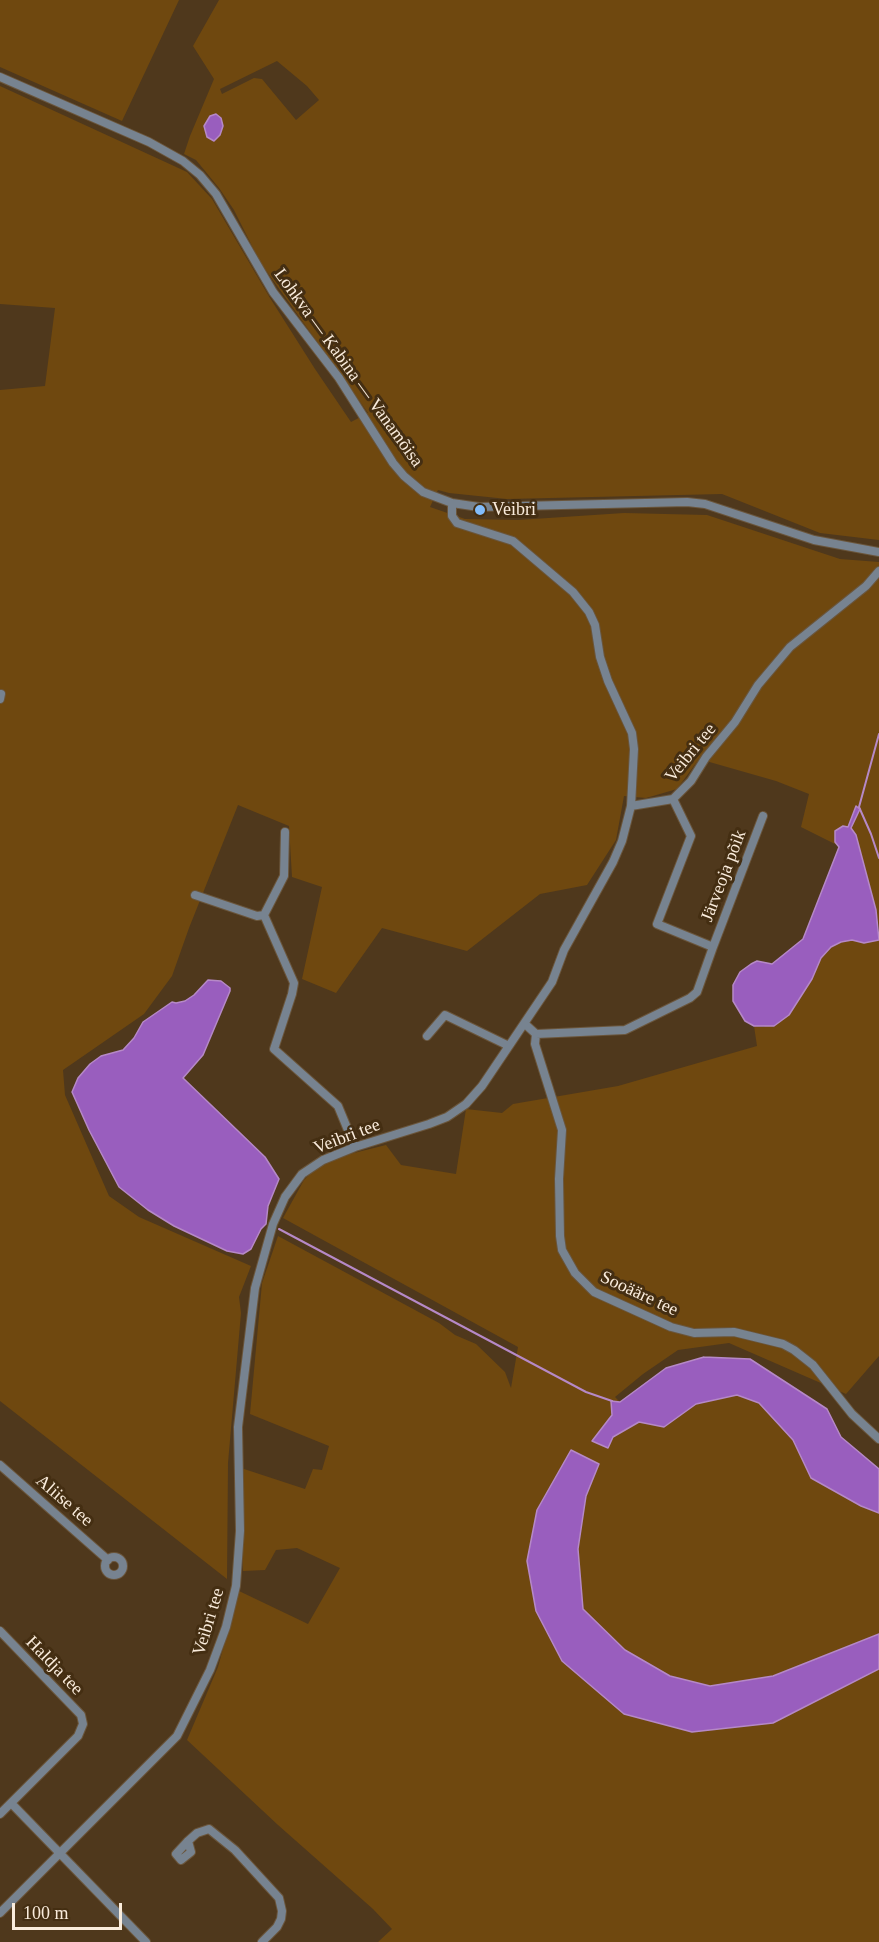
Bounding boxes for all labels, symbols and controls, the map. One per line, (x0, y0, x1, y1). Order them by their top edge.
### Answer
street label: Lohkva — Kabina — Vanamõisa (269, 265, 427, 471)
place label: Veibri (492, 499, 536, 521)
marker: Veibri (473, 503, 487, 517)
street label: Veibri tee (661, 719, 721, 787)
street label: Järveoja põik (697, 827, 751, 925)
street label: Veibri tee (311, 1114, 383, 1160)
street label: Sooääre tee (597, 1267, 681, 1321)
street label: Aliise tee (31, 1470, 97, 1532)
street label: Veibri tee (189, 1586, 229, 1658)
street label: Haldja tee (21, 1632, 87, 1700)
scale bar (15, 1891, 124, 1929)
text: 100 m (23, 1903, 69, 1923)

